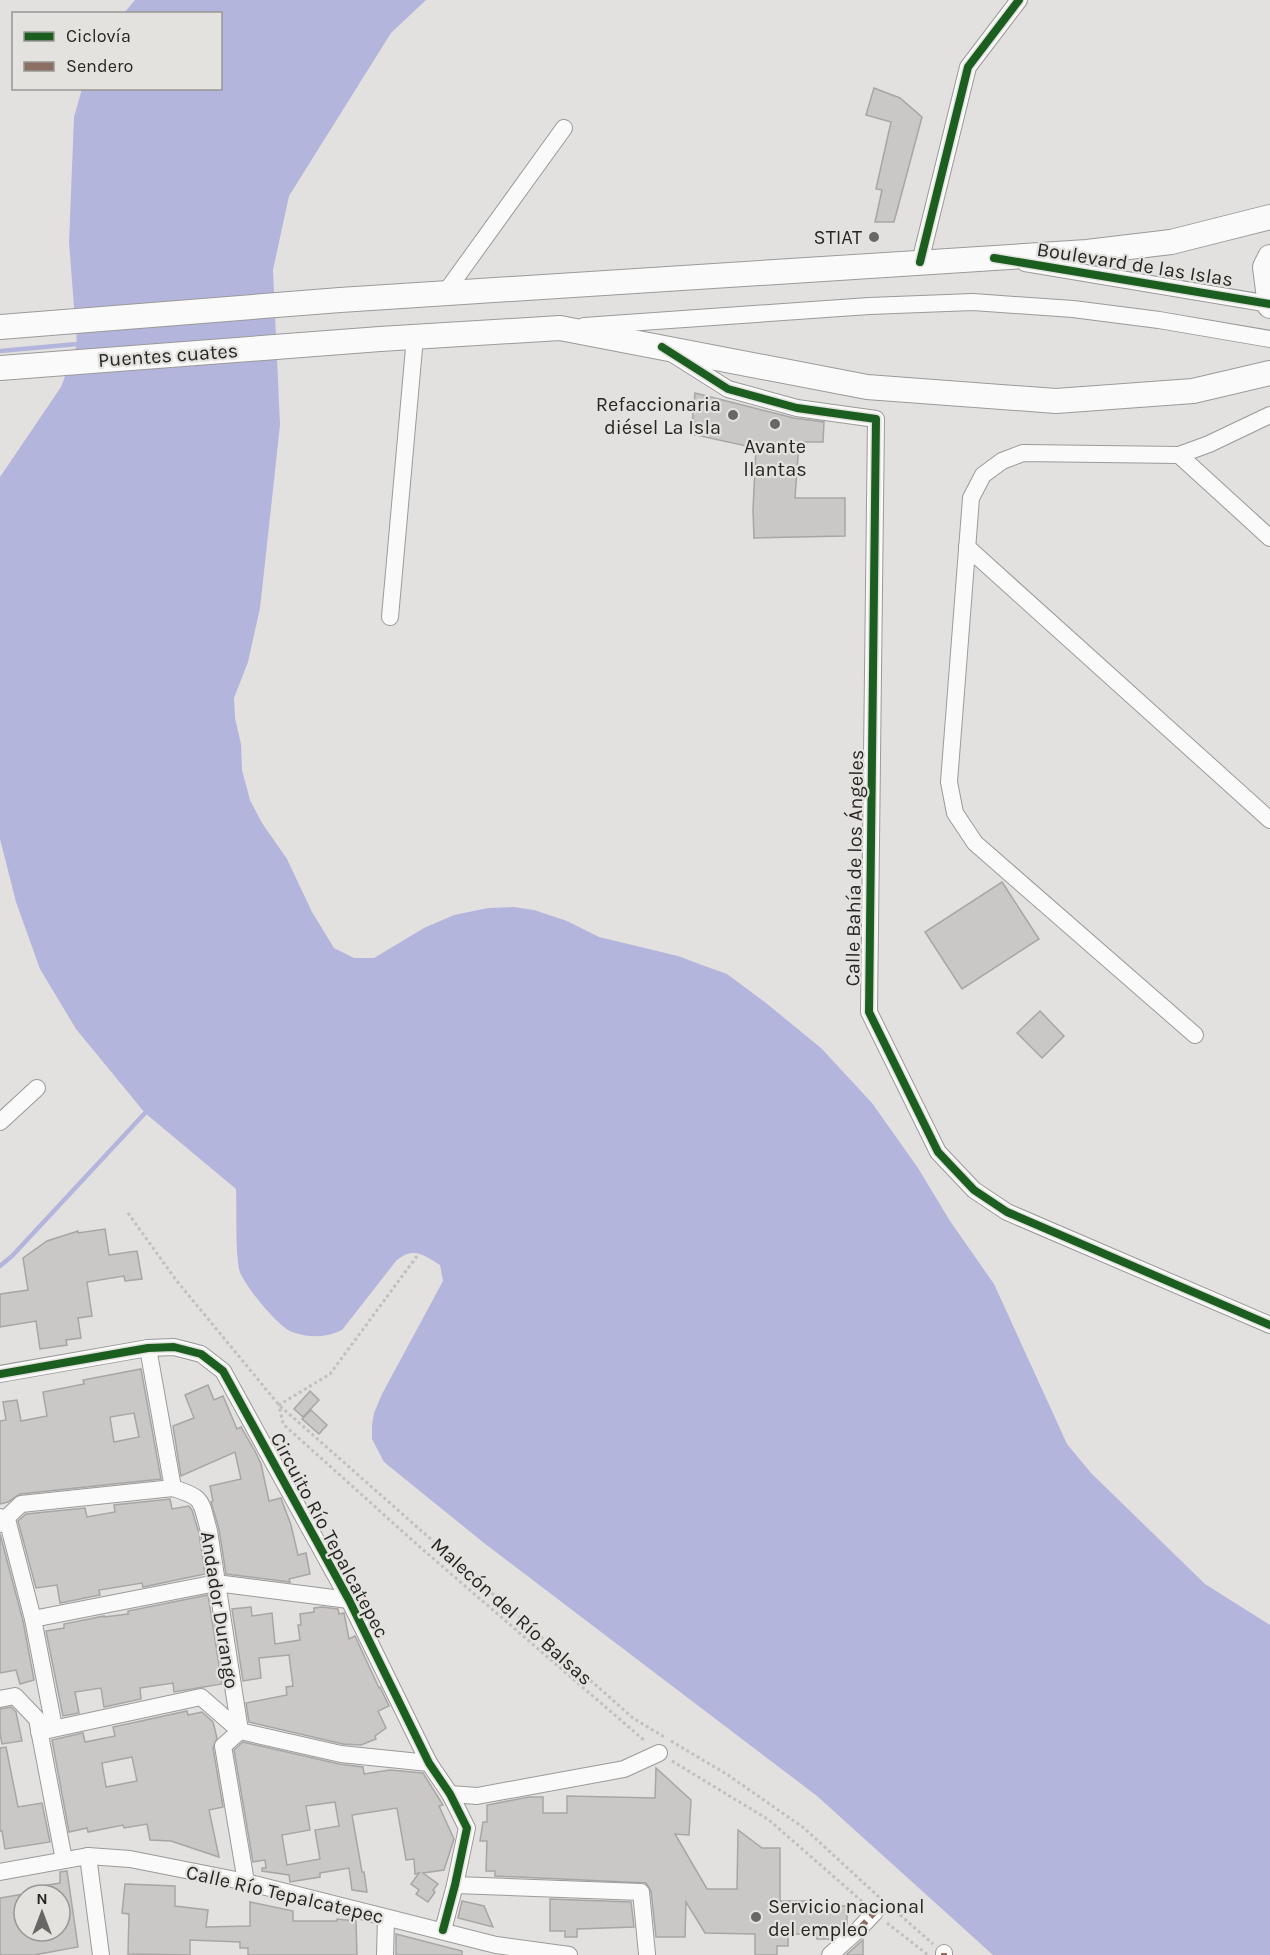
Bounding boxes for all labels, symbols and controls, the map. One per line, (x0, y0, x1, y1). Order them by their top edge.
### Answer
legend (12, 12, 222, 90)
text: Ciclovía (66, 25, 131, 47)
text: Sendero (66, 55, 133, 77)
place label: STIAT (814, 226, 862, 249)
marker: STIAT (867, 230, 881, 244)
street label: Boulevard de las Islas (1035, 238, 1235, 291)
street label: Puentes cuates (97, 339, 239, 372)
place label: Refaccionaria diésel La Isla (596, 393, 721, 439)
marker: Refaccionaria diésel La Isla (726, 408, 740, 422)
marker: Avante llantas (768, 417, 782, 431)
place label: Avante llantas (743, 435, 807, 481)
street label: Calle Bahía de los Ángeles (840, 749, 868, 987)
street label: Circuito Río Tepalcatepec (266, 1429, 394, 1642)
street label: Andador Durango (196, 1530, 243, 1690)
street label: Malecón del Río Balsas (426, 1533, 597, 1690)
street label: Calle Río Tepalcatepec (184, 1861, 386, 1928)
north arrow (12, 1883, 72, 1943)
text: N (36, 1889, 48, 1908)
place label: Servicio nacional del empleo (768, 1895, 925, 1941)
marker: Servicio nacional del empleo (749, 1910, 763, 1924)

